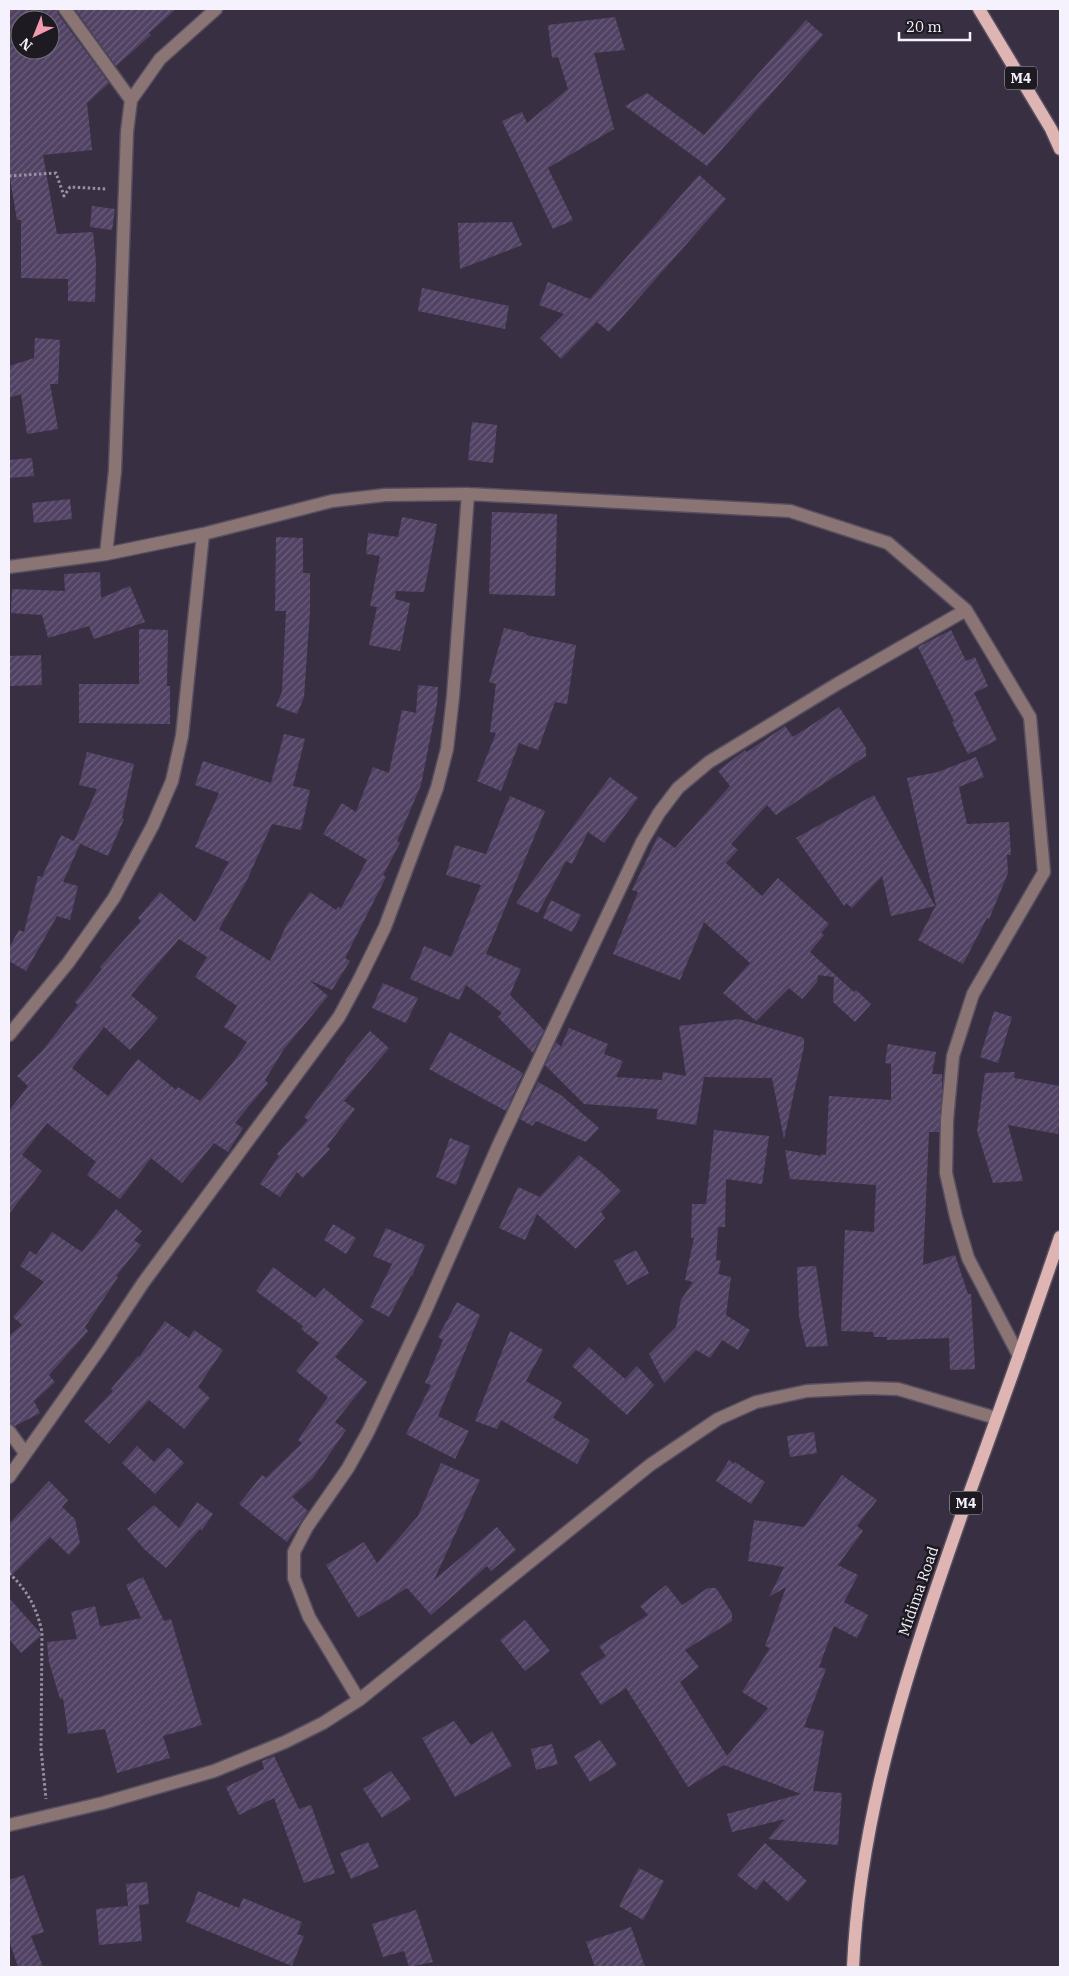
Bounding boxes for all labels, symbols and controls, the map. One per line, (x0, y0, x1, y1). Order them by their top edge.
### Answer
north arrow (10, 10, 60, 60)
scale bar (899, 10, 970, 42)
text: 20 m (906, 17, 942, 36)
text: N (16, 34, 36, 55)
road number: M4 (1005, 66, 1037, 90)
road number: M4 (950, 1492, 982, 1515)
street label: Midima Road (894, 1544, 942, 1638)

